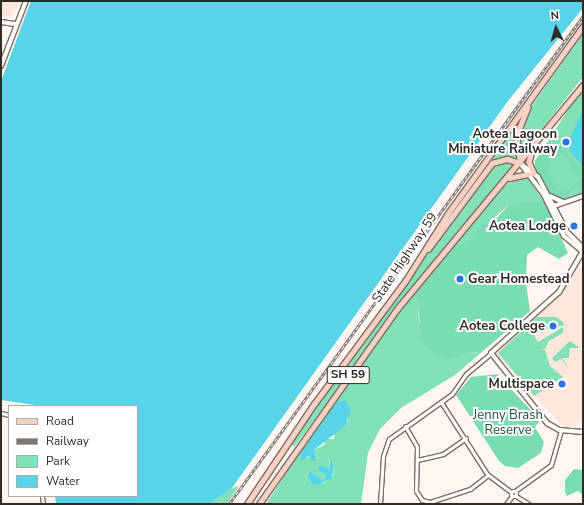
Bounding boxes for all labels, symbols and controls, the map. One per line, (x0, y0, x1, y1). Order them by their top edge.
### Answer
north arrow (536, 8, 576, 48)
text: N (550, 8, 560, 23)
place label: Aotea Lagoon Miniature Railway (448, 127, 557, 158)
marker: Aotea Lagoon Miniature Railway (560, 136, 572, 148)
street label: State Highway 59 (369, 210, 441, 306)
place label: Aotea Lodge (489, 218, 566, 234)
marker: Aotea Lodge (569, 221, 579, 231)
place label: Gear Homestead (468, 271, 569, 287)
marker: Gear Homestead (455, 274, 465, 284)
place label: Aotea College (459, 318, 545, 334)
marker: Aotea College (548, 321, 558, 331)
road number: SH 59 (326, 365, 370, 385)
place label: Multispace (489, 376, 554, 392)
marker: Multispace (557, 379, 567, 389)
legend (8, 405, 138, 497)
park label: Jenny Brash Reserve (473, 408, 543, 439)
text: Road (46, 413, 74, 429)
text: Railway (46, 433, 89, 449)
text: Park (46, 453, 70, 469)
text: Water (46, 473, 80, 489)

